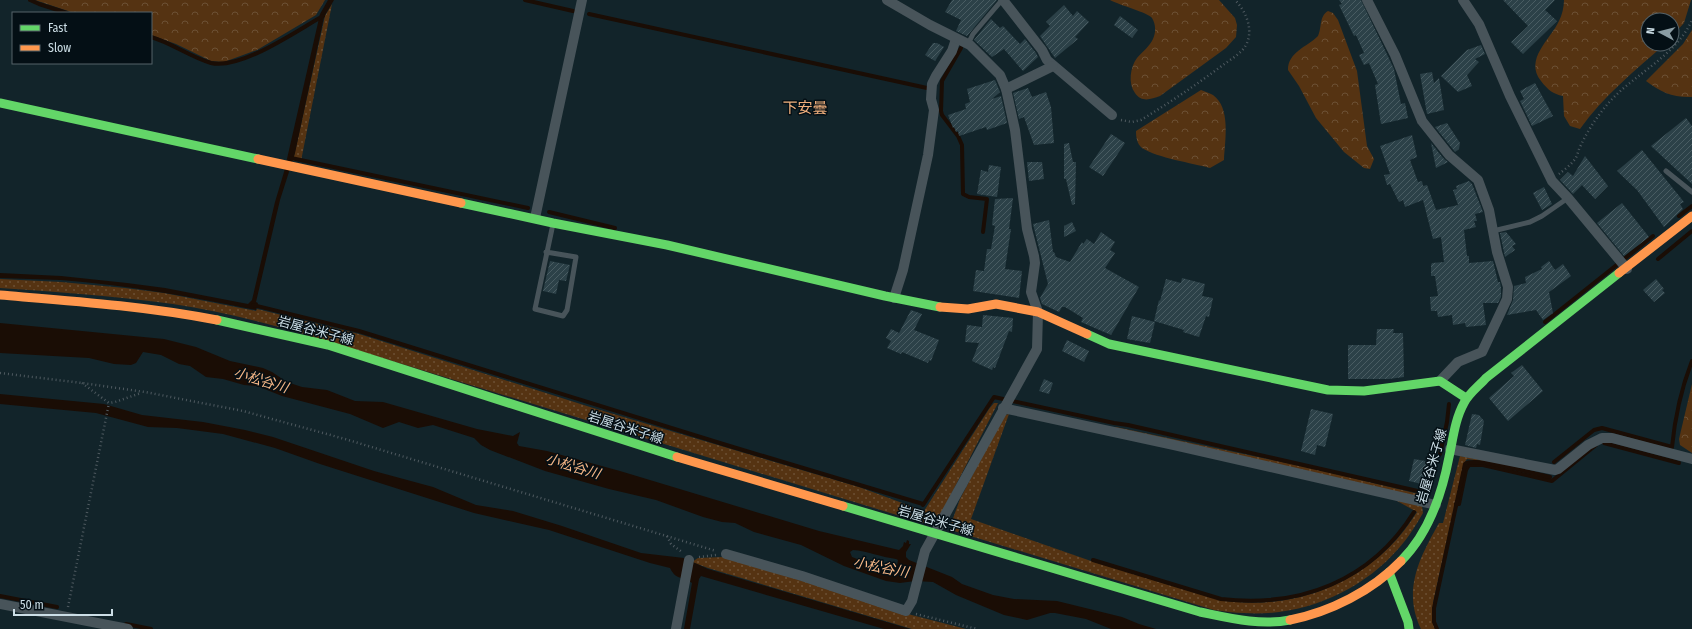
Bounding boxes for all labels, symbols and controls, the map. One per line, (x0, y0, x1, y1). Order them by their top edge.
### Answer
legend (12, 12, 152, 64)
north arrow (1640, 12, 1680, 52)
text: Fast (48, 21, 67, 35)
text: N (1644, 27, 1657, 35)
text: Slow (48, 41, 71, 55)
district label: 下安曇 (782, 99, 828, 117)
street label: 岩屋谷米子線 (276, 313, 355, 348)
water label: 小松谷川 (232, 364, 292, 397)
street label: 岩屋谷米子線 (586, 408, 665, 447)
street label: 岩屋谷米子線 (1414, 427, 1449, 506)
water label: 小松谷川 (544, 450, 604, 483)
street label: 岩屋谷米子線 (896, 503, 975, 538)
water label: 小松谷川 (852, 554, 912, 582)
scale bar (14, 591, 112, 617)
text: 50 m (20, 598, 44, 612)

